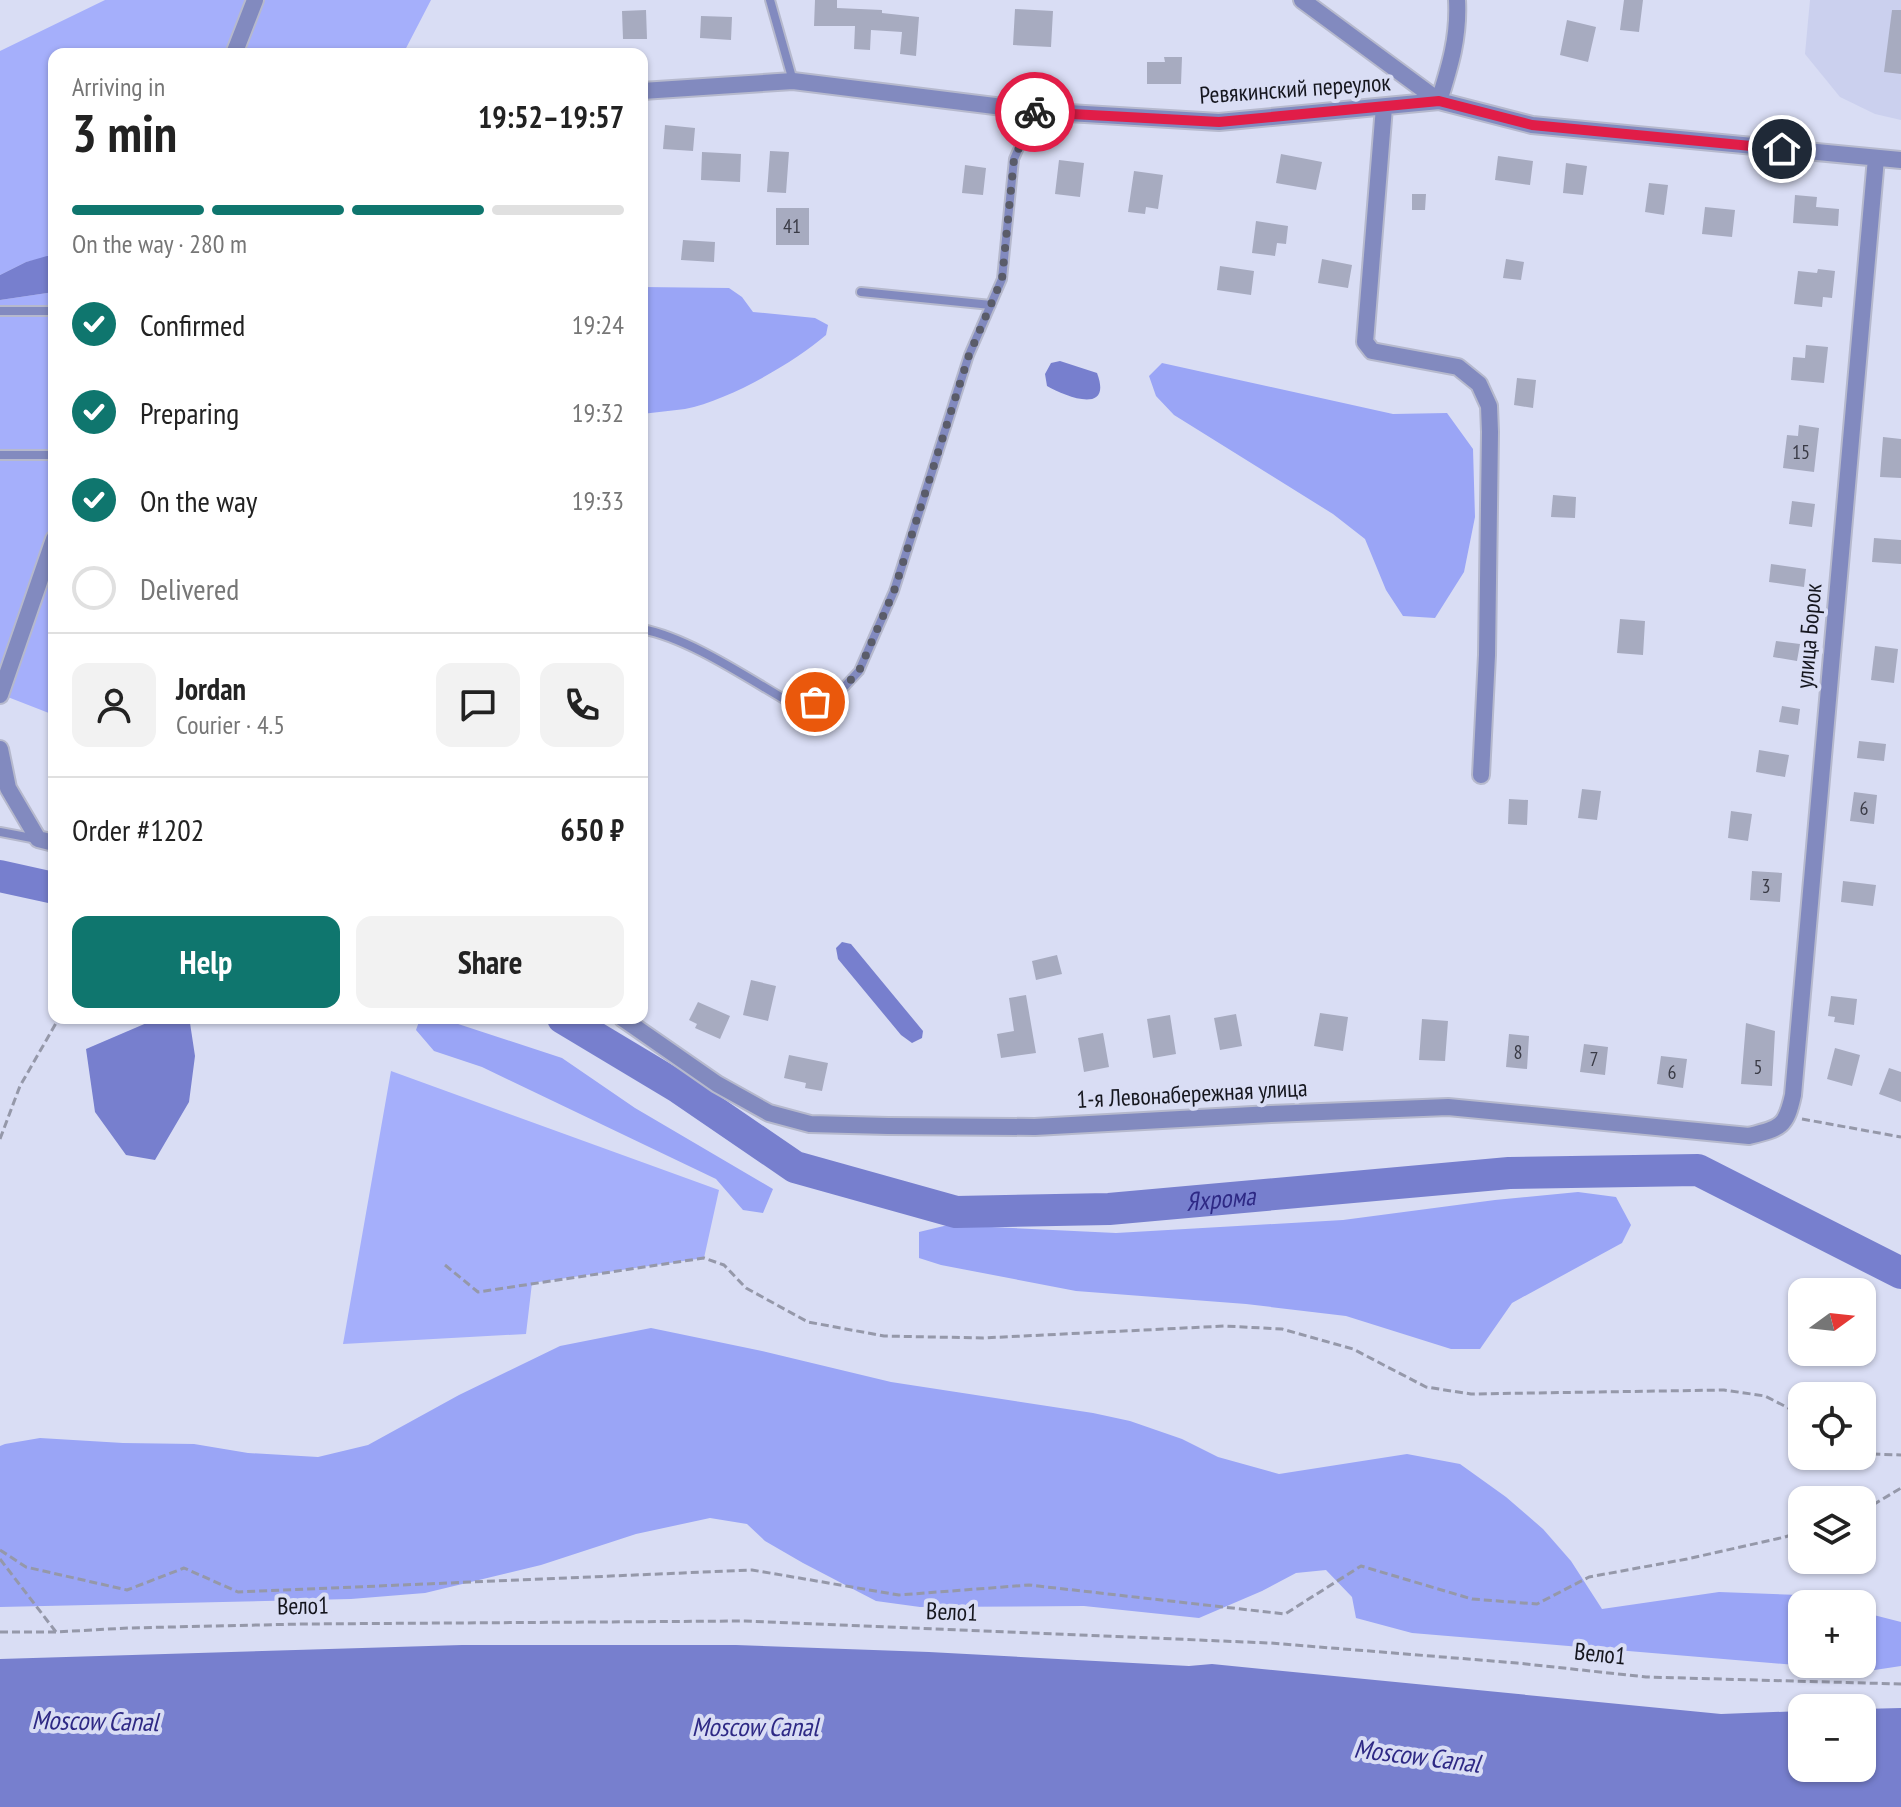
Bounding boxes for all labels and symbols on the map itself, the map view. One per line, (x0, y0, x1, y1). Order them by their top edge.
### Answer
street label: Ревякинский переулок (1198, 66, 1392, 111)
courier (995, 72, 1075, 152)
pin (1748, 115, 1816, 183)
house number: 41 (783, 213, 801, 239)
house number: 15 (1792, 439, 1810, 465)
street label: улица Борок (1788, 581, 1829, 690)
pin (781, 668, 849, 736)
house number: 6 (1860, 795, 1869, 821)
house number: 3 (1762, 873, 1771, 899)
house number: 8 (1514, 1039, 1523, 1065)
house number: 7 (1590, 1046, 1599, 1072)
house number: 5 (1754, 1054, 1763, 1080)
house number: 6 (1668, 1059, 1677, 1085)
street label: 1-я Левонабережная улица (1076, 1072, 1308, 1115)
water label: Яхрома (1184, 1179, 1258, 1218)
north arrow (1788, 1278, 1876, 1366)
street label: Вело1 (277, 1590, 329, 1621)
street label: Вело1 (926, 1595, 978, 1628)
street label: Вело1 (1573, 1635, 1627, 1672)
water label: Moscow Canal (31, 1703, 162, 1738)
water label: Moscow Canal (692, 1710, 821, 1743)
water label: Moscow Canal (1352, 1731, 1485, 1780)

